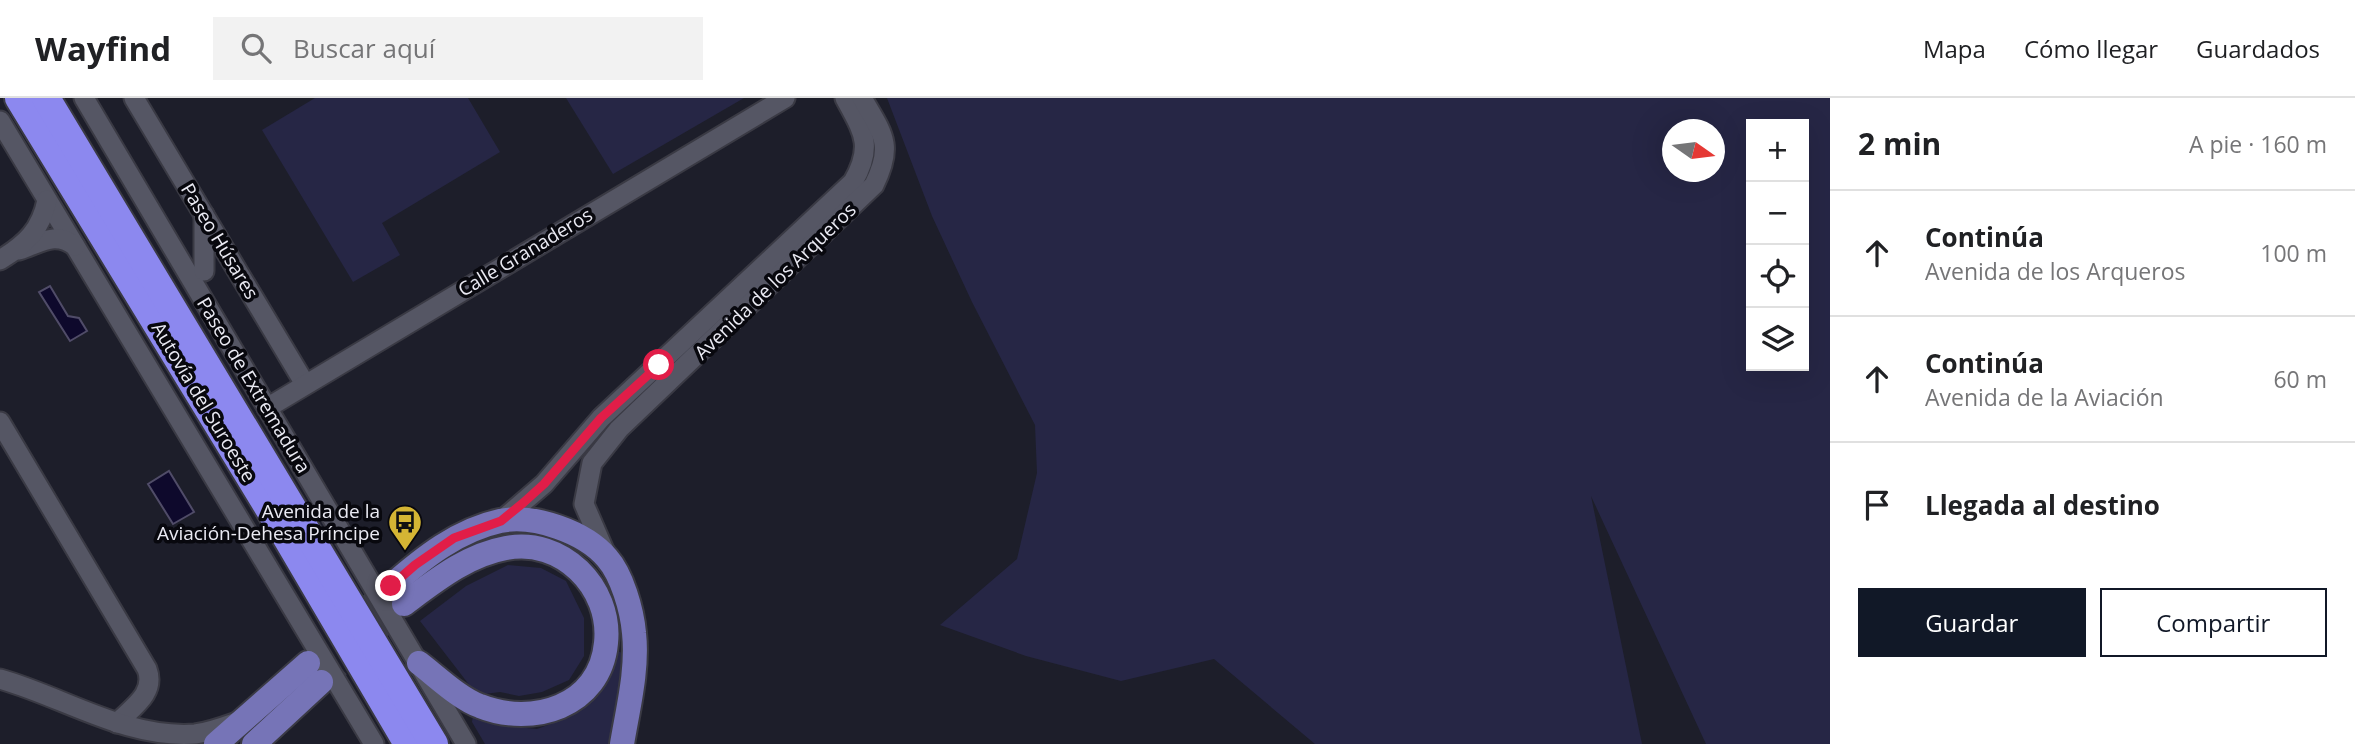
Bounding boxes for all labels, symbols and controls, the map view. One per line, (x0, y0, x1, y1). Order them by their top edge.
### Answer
search box (213, 17, 703, 80)
text: Wayfind (35, 26, 171, 71)
icon: search (237, 29, 275, 67)
text: Buscar aquí (293, 30, 435, 66)
text: Mapa (1923, 32, 1986, 65)
text: Cómo llegar (2024, 32, 2158, 65)
text: Guardados (2196, 32, 2320, 65)
north arrow (1662, 119, 1725, 182)
map controls (1746, 119, 1809, 371)
button: + (1746, 119, 1809, 182)
text: 2 min (1858, 123, 1941, 164)
text: A pie · 160 m (2189, 128, 2327, 160)
street label: Paseo Húsares (175, 178, 265, 304)
button: − (1746, 182, 1809, 245)
street label: Avenida de los Arqueros (689, 197, 861, 365)
street label: Calle Granaderos (453, 202, 597, 302)
text: Continúa (1925, 219, 2044, 255)
icon: ahead (1858, 234, 1896, 272)
text: 100 m (2260, 237, 2327, 269)
button: locate (1746, 245, 1809, 308)
text: Avenida de los Arqueros (1925, 255, 2185, 287)
street label: Paseo de Extremadura (191, 292, 317, 478)
button: layers (1746, 308, 1809, 371)
street label: Autovía del Suroeste (146, 317, 262, 487)
text: Continúa (1925, 345, 2044, 381)
route start (643, 349, 674, 380)
icon: ahead (1858, 360, 1896, 398)
text: 60 m (2273, 363, 2327, 395)
text: Avenida de la Aviación (1925, 381, 2164, 413)
icon: arrive (1858, 486, 1896, 524)
text: Llegada al destino (1925, 487, 2160, 523)
place label: Avenida de la Aviación-Dehesa Príncipe (157, 498, 380, 546)
bus stop icon: Avenida de la Aviación-Dehesa Príncipe (386, 503, 424, 552)
route end (375, 570, 406, 601)
button: Guardar (1858, 588, 2086, 657)
button: Compartir (2100, 588, 2327, 657)

